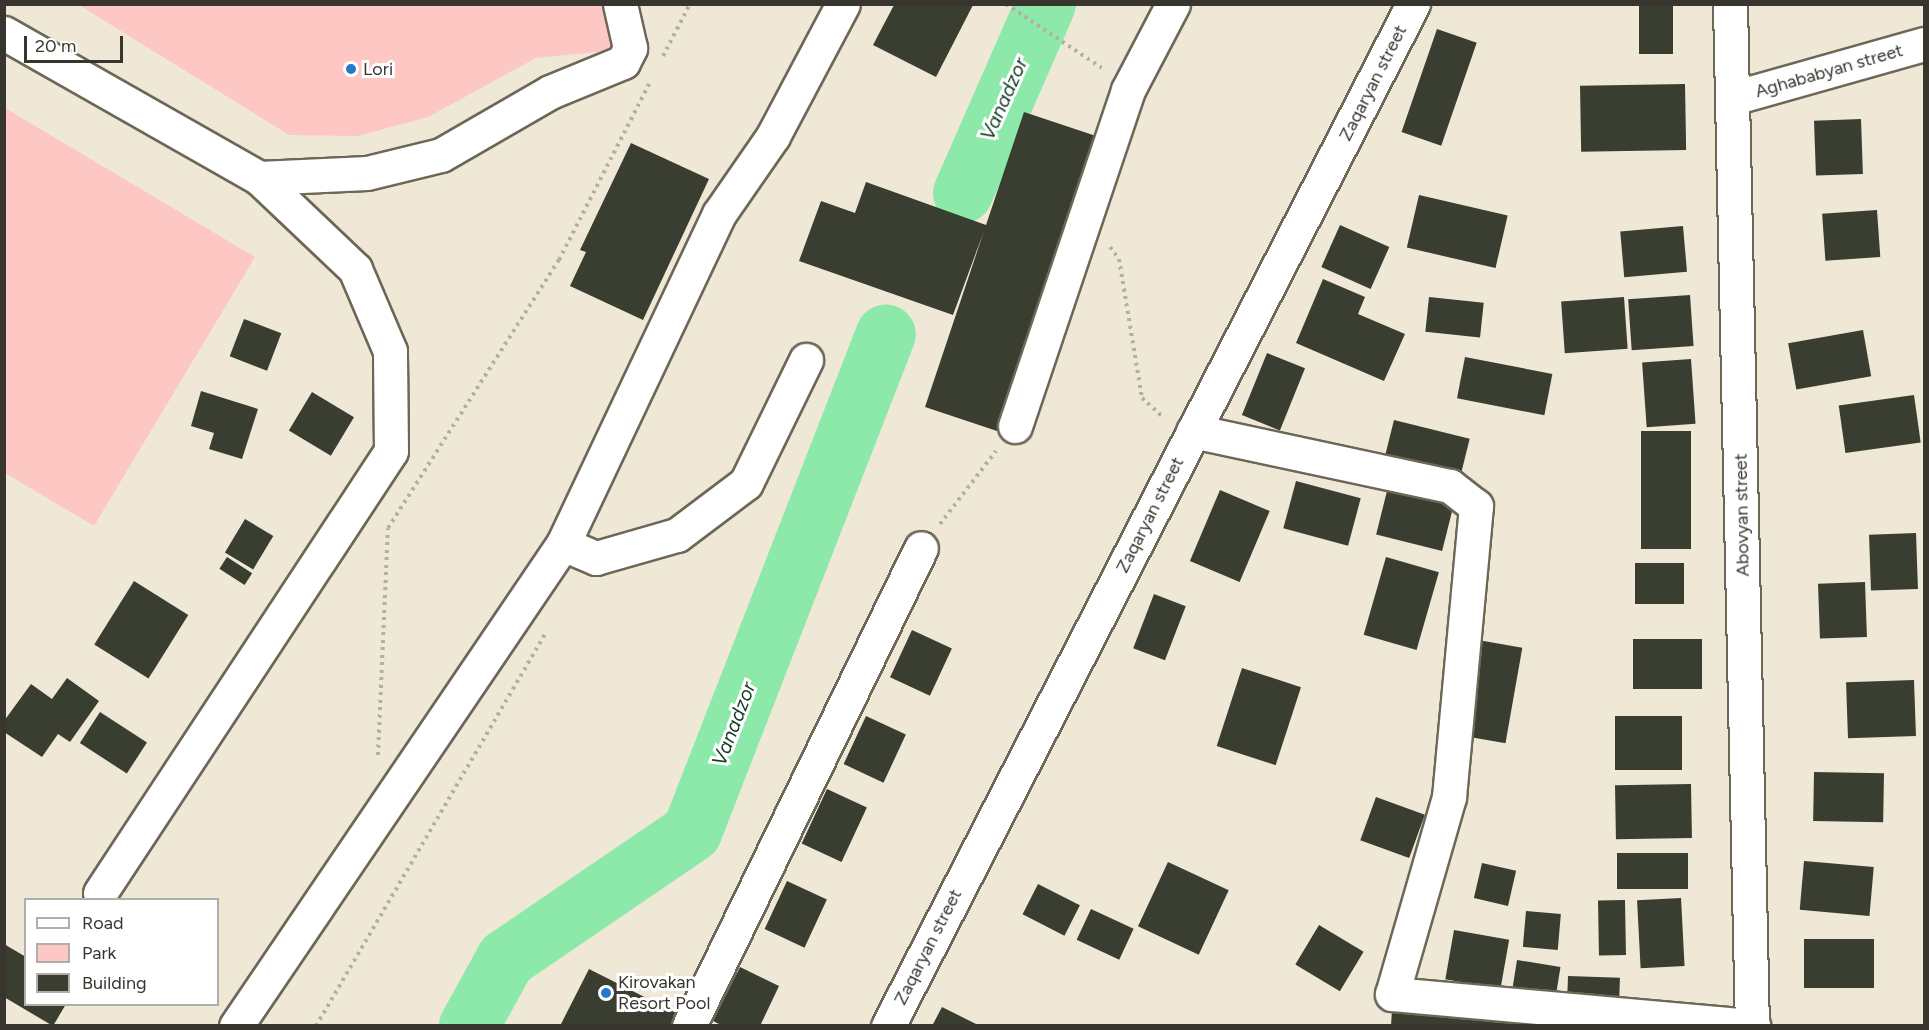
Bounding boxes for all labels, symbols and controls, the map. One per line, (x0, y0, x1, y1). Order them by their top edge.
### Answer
street label: Zaqaryan street (1335, 21, 1411, 145)
scale bar (27, 24, 126, 62)
text: 20 m (35, 35, 76, 57)
street label: Aghababyan street (1753, 40, 1905, 102)
water label: Vanadzor (975, 54, 1033, 144)
place label: Lori (363, 58, 393, 80)
marker: Lori (344, 62, 358, 76)
street label: Zaqaryan street (1112, 453, 1188, 577)
street label: Abovyan street (1730, 453, 1754, 577)
water label: Vanadzor (707, 679, 761, 769)
street label: Zaqaryan street (890, 885, 966, 1009)
legend (24, 898, 219, 1006)
text: Road (82, 912, 123, 934)
text: Park (82, 942, 116, 964)
text: Building (82, 972, 147, 994)
place label: Kirovakan Resort Pool (618, 972, 710, 1014)
marker: Kirovakan Resort Pool (599, 986, 613, 1000)

